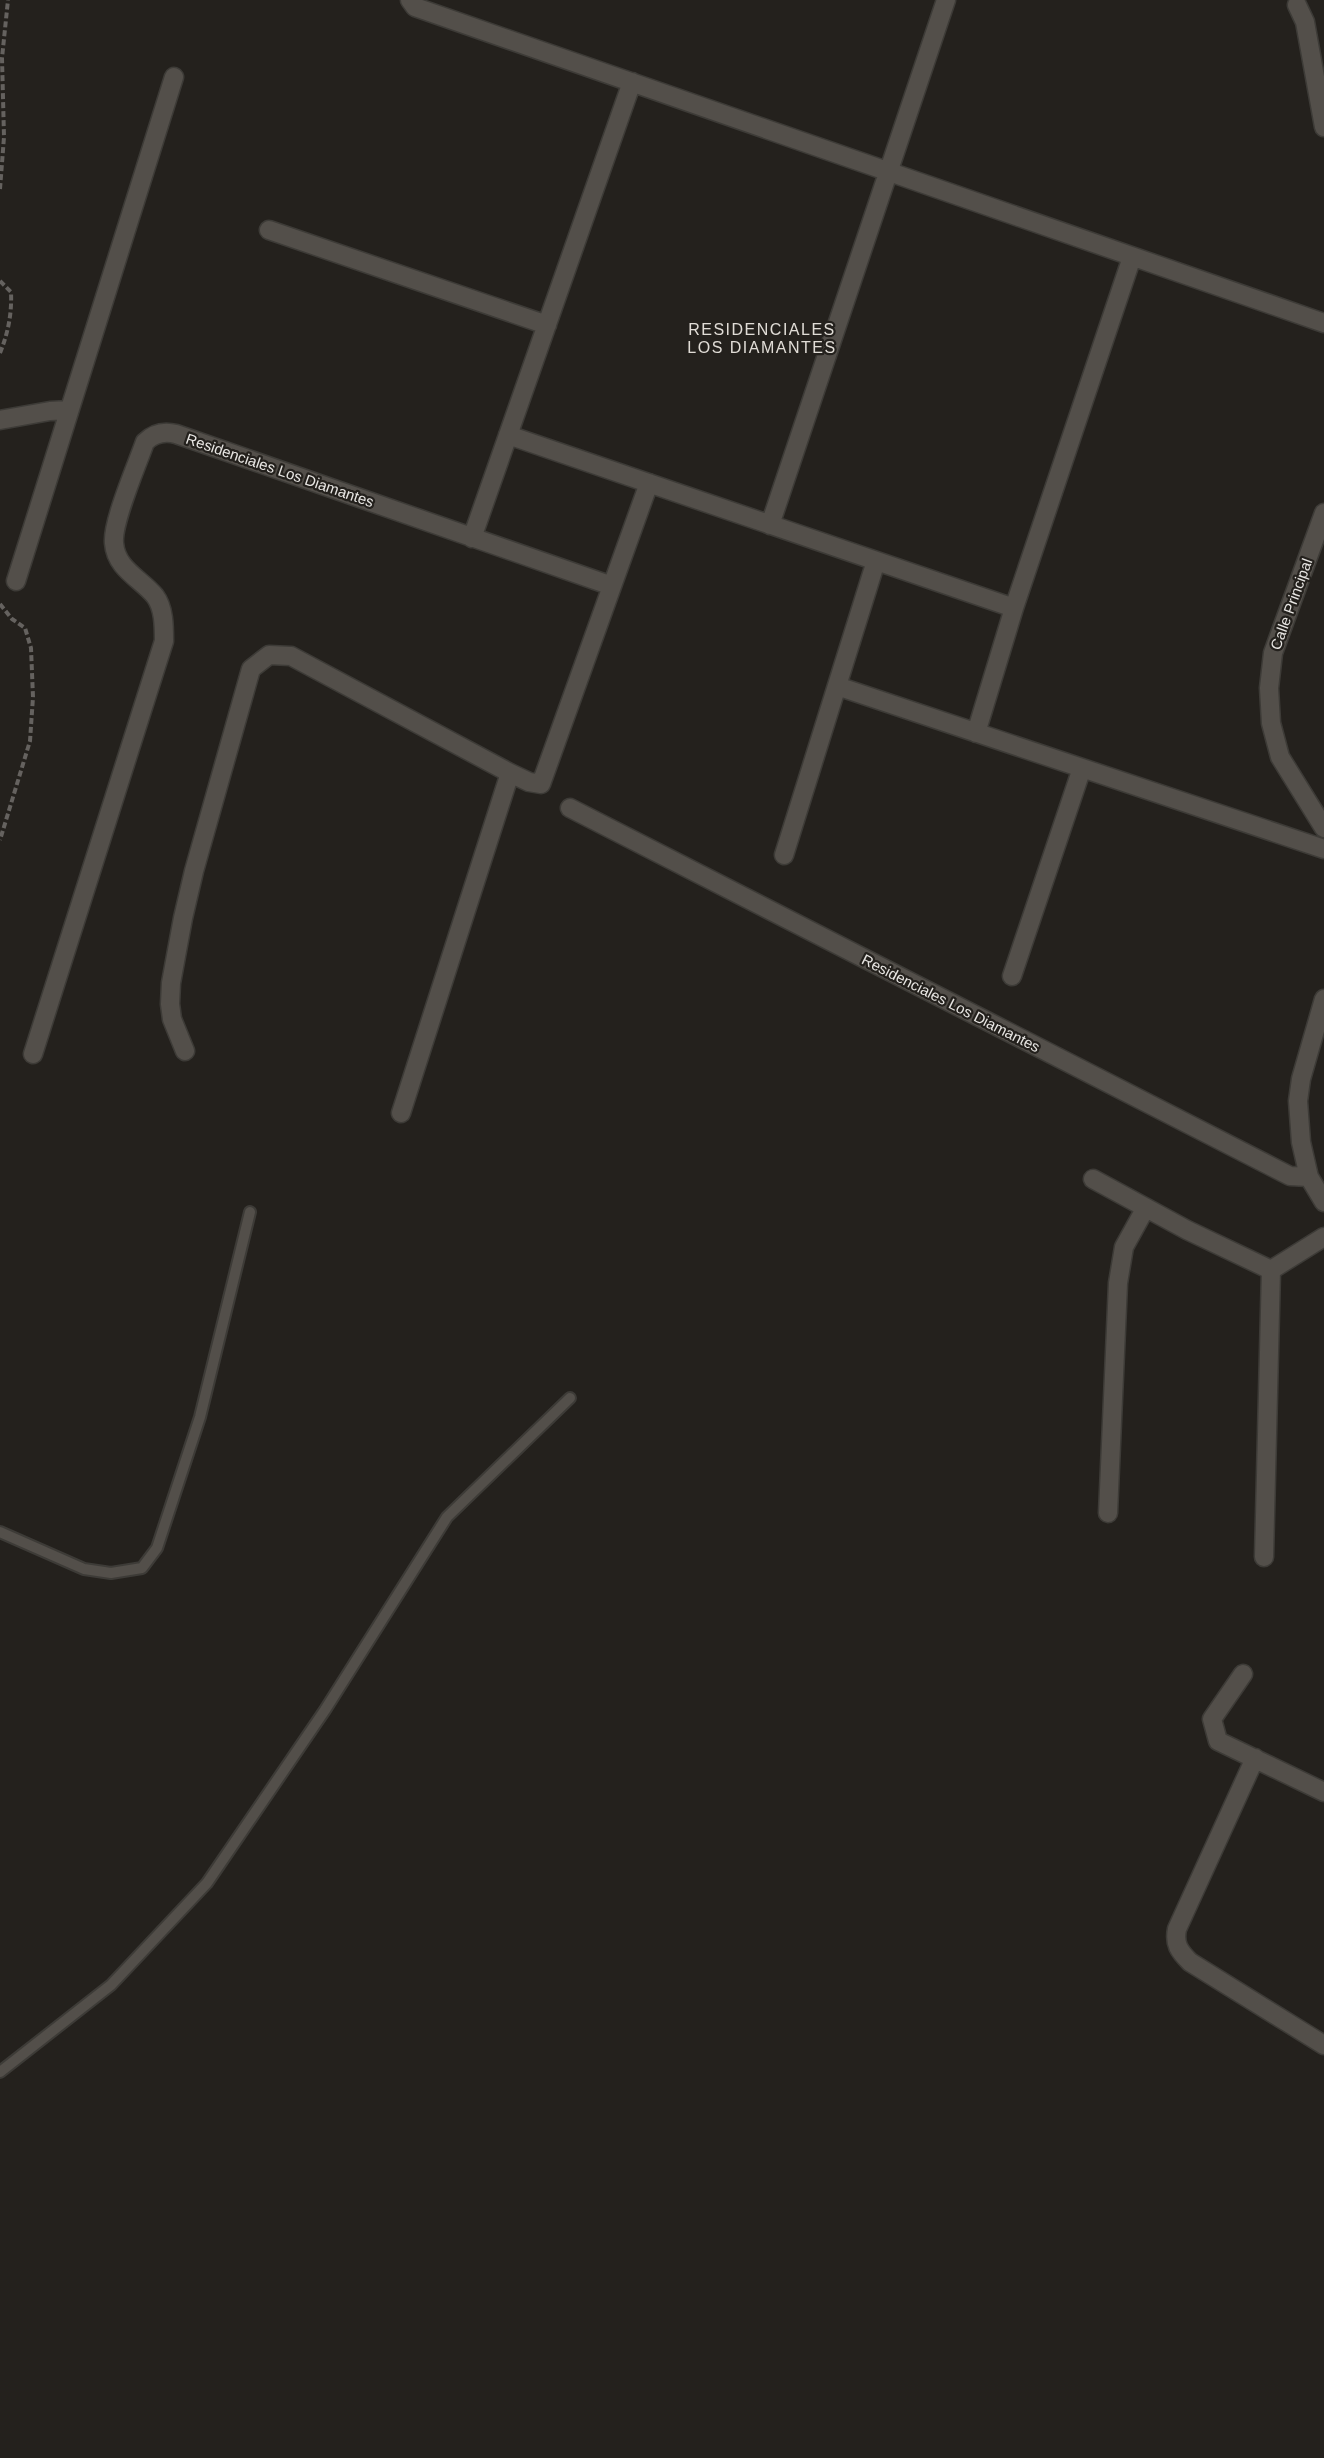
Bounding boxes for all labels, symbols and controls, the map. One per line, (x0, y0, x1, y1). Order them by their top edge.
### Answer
district label: RESIDENCIALES LOS DIAMANTES (687, 321, 837, 356)
street label: Residenciales Los Diamantes (184, 430, 376, 510)
street label: Calle Principal (1267, 556, 1315, 652)
street label: Residenciales Los Diamantes (859, 951, 1043, 1055)

